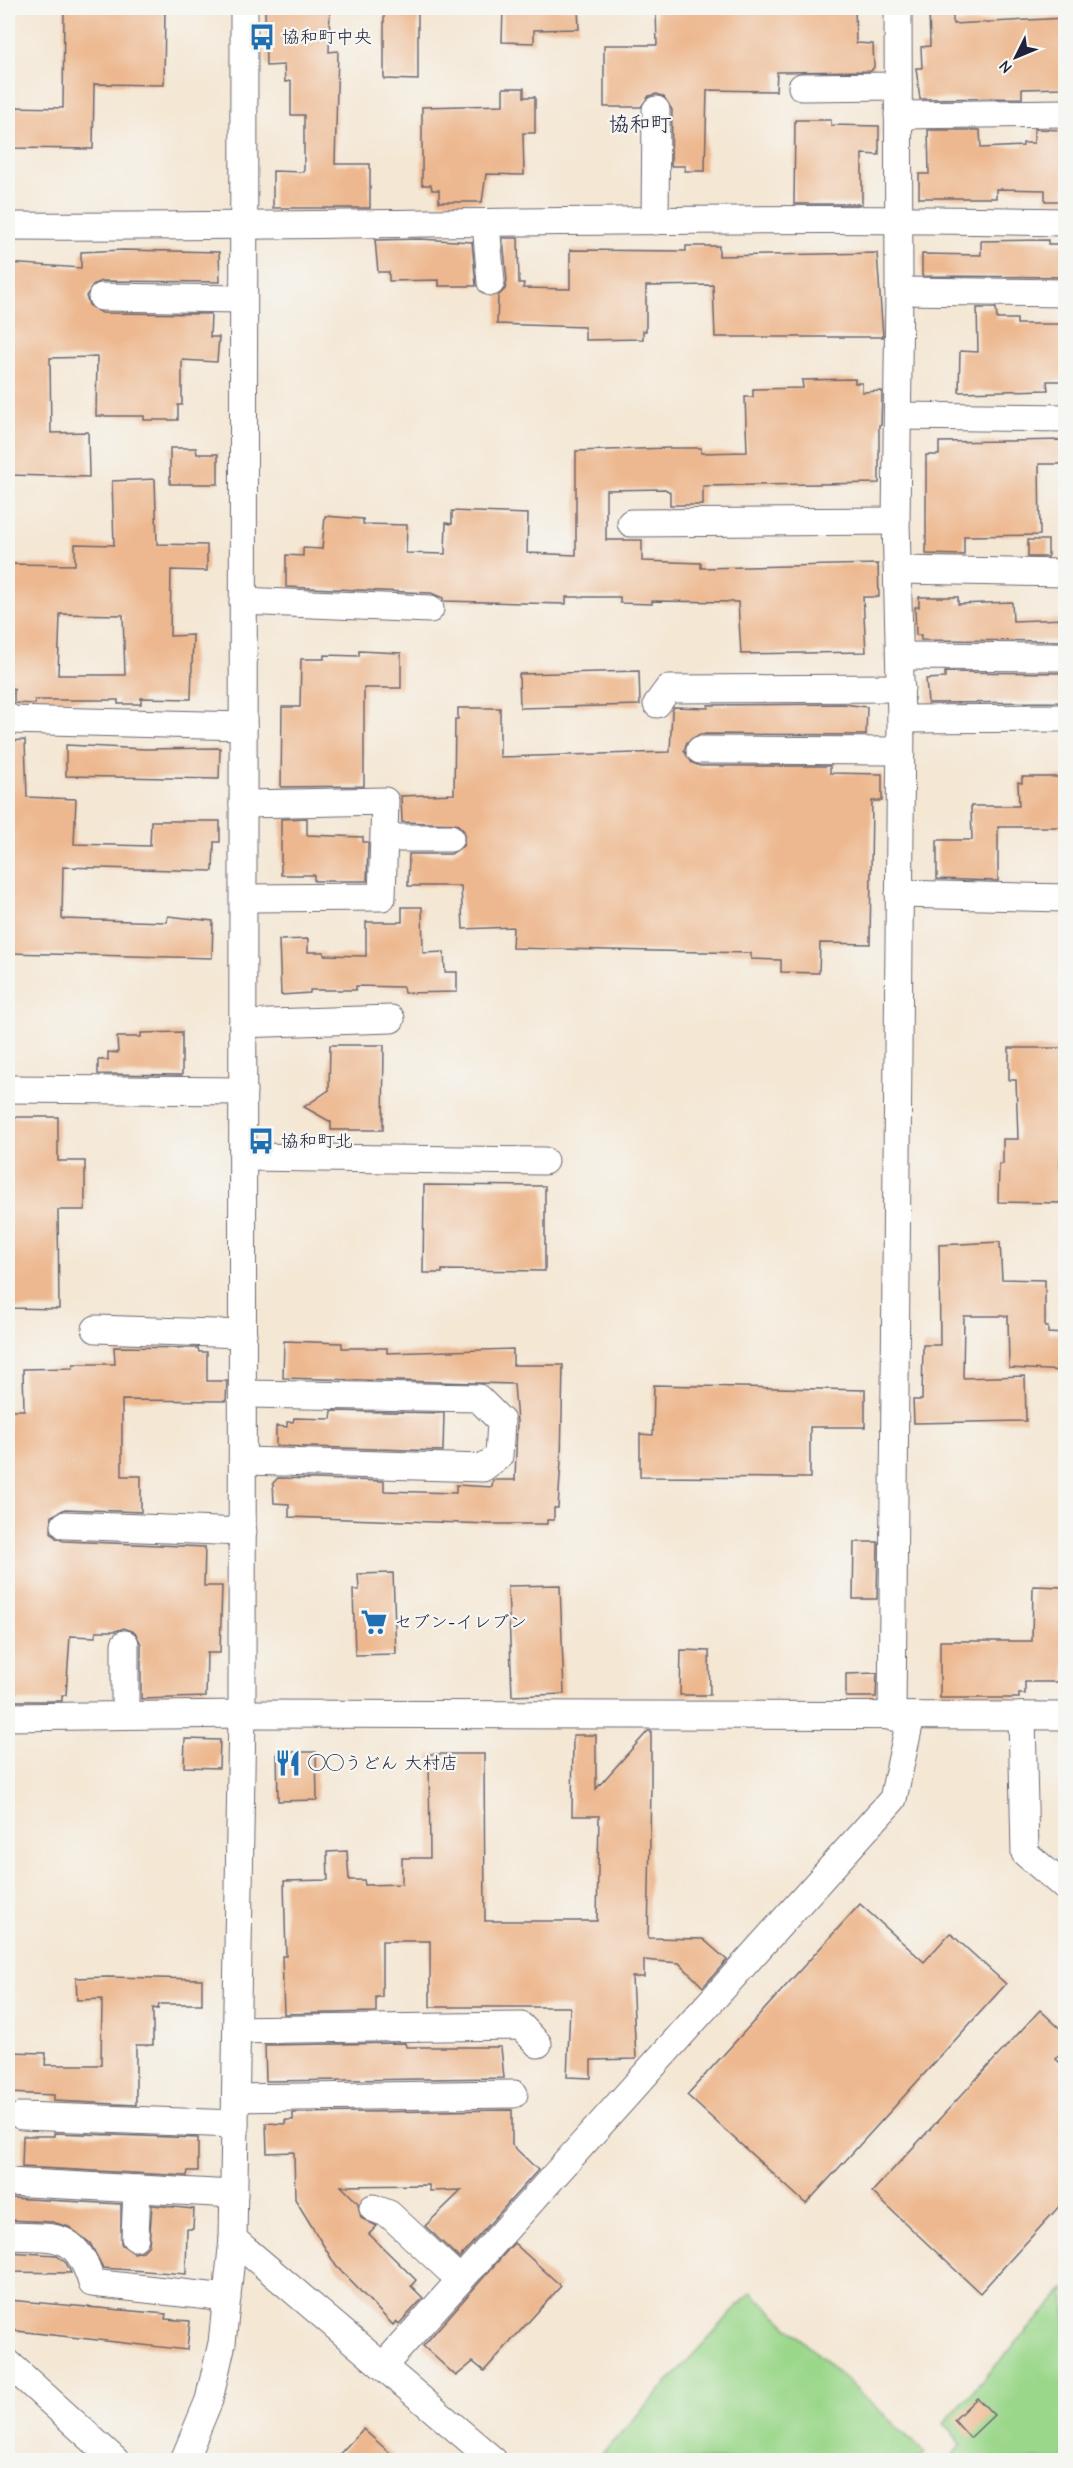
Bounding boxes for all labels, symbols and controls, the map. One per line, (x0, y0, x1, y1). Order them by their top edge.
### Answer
bus stop icon: 協和町中央 (247, 22, 277, 52)
place label: 協和町中央 (282, 27, 372, 48)
north arrow (986, 27, 1046, 87)
text: N (996, 57, 1016, 77)
district label: 協和町 (609, 112, 672, 136)
bus stop icon: 協和町北 (246, 1126, 276, 1156)
place label: 協和町北 (281, 1131, 353, 1152)
supermarket icon: セブン-イレブン (359, 1607, 389, 1637)
place label: セブン-イレブン (394, 1612, 527, 1633)
restaurant icon: ◯◯うどん 大村店 (273, 1748, 303, 1778)
place label: ◯◯うどん 大村店 (308, 1753, 458, 1774)

